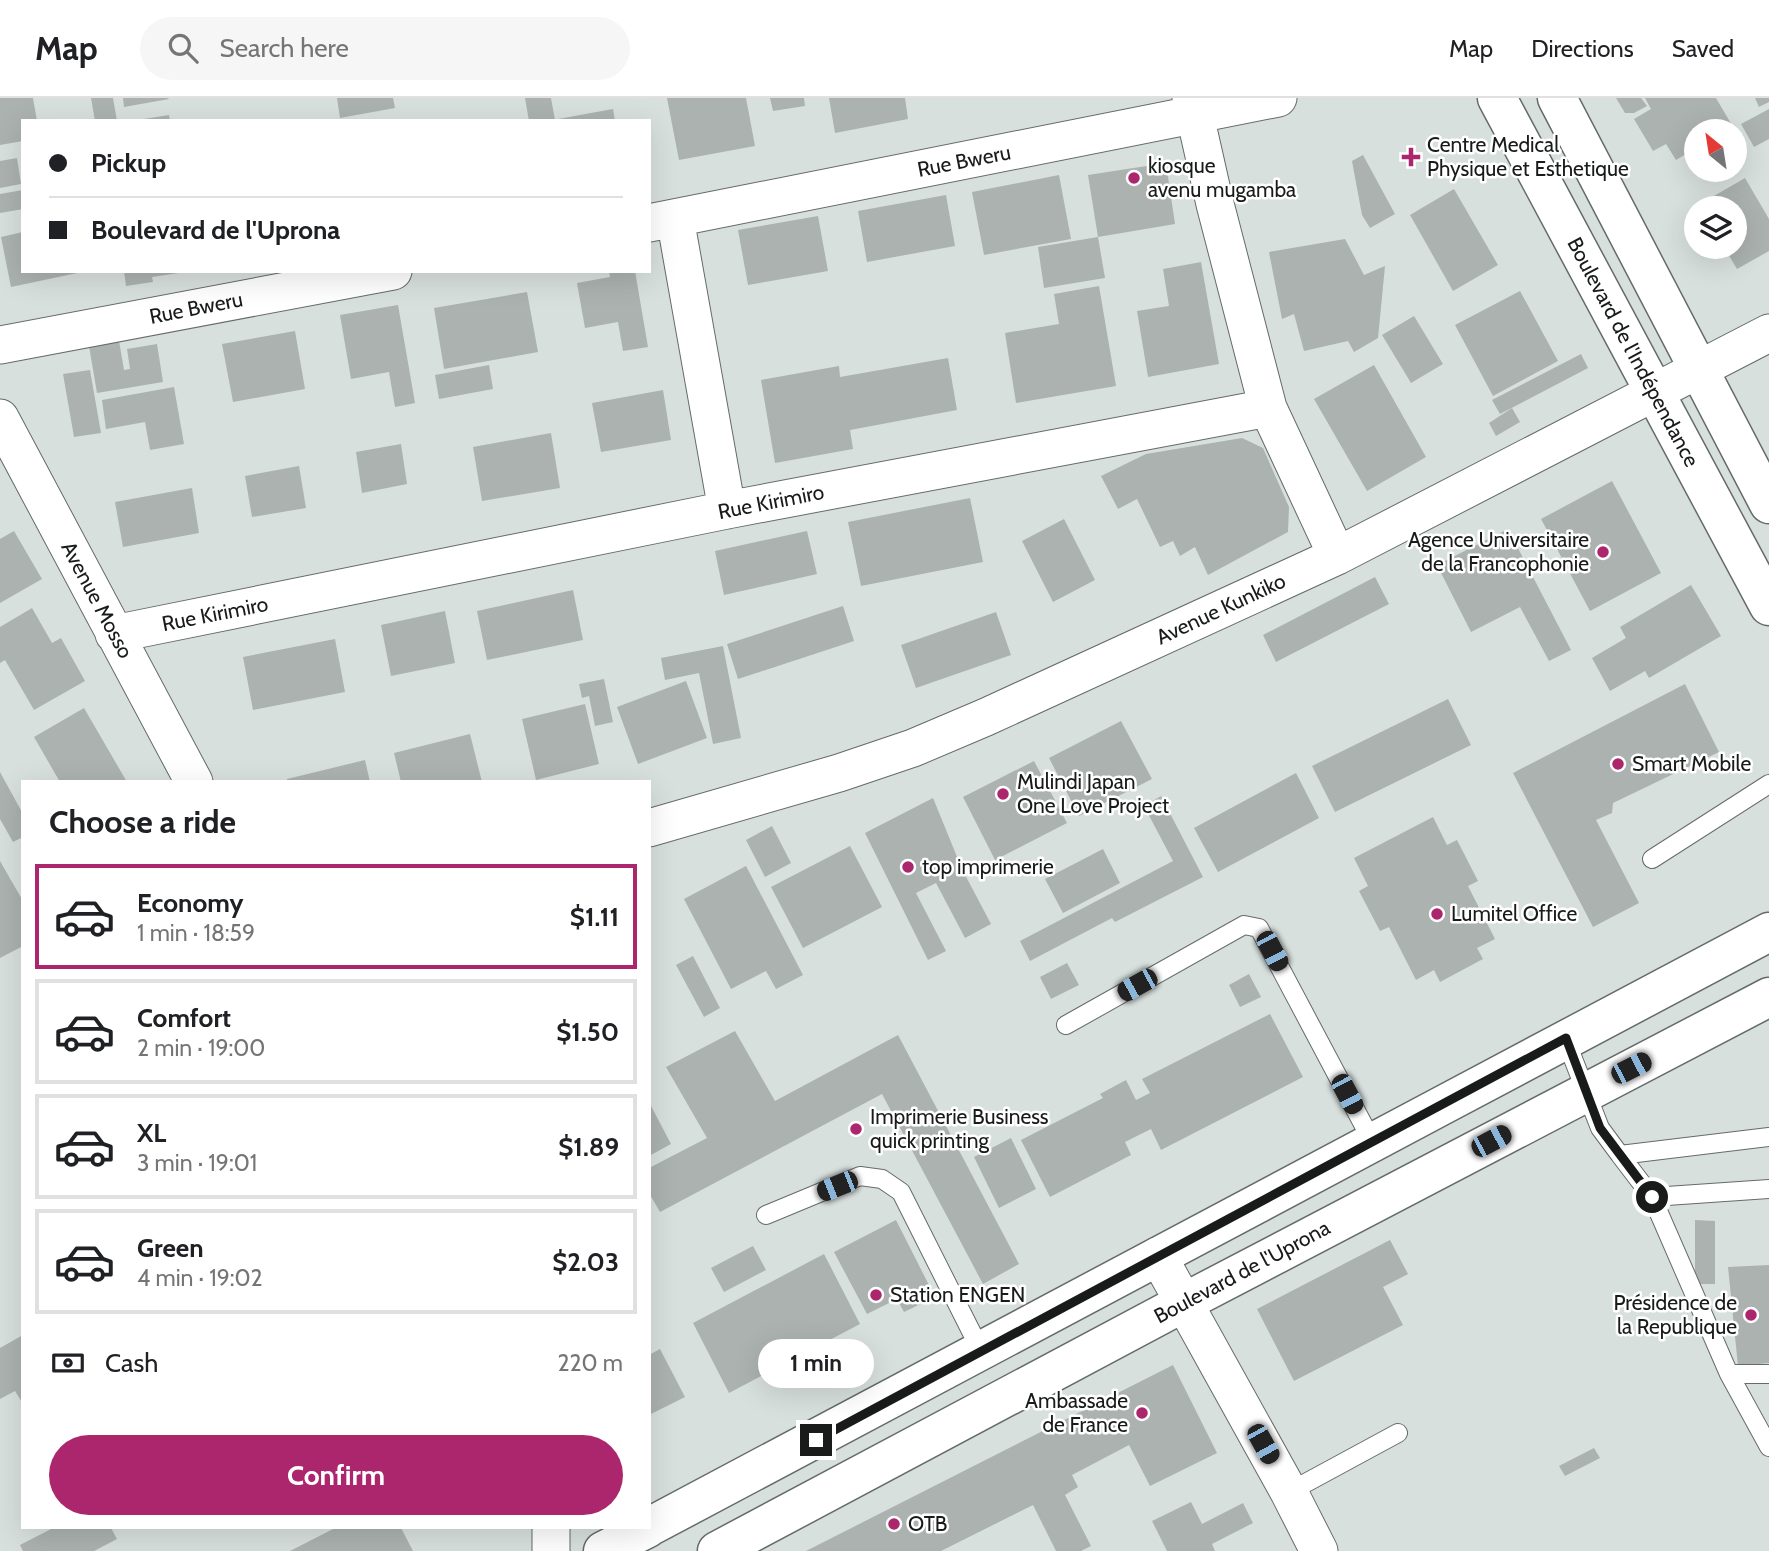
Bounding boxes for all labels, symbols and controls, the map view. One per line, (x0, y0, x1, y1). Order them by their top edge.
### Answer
search box (140, 17, 630, 80)
text: Map (35, 28, 98, 68)
icon: search (164, 29, 202, 67)
text: Search here (220, 32, 349, 64)
text: Map (1449, 34, 1493, 63)
text: Directions (1531, 34, 1634, 63)
text: Saved (1672, 34, 1734, 63)
north arrow (1684, 119, 1746, 182)
map controls (1684, 119, 1747, 259)
place label: Centre Medical Physique et Esthetique (1427, 132, 1629, 181)
street label: Rue Bweru (915, 139, 1013, 182)
text: Pickup (91, 147, 166, 179)
marker: Centre Medical Physique et Esthetique (1401, 147, 1421, 167)
place label: kiosque avenu mugamba (1148, 153, 1296, 202)
marker: kiosque avenu mugamba (1126, 170, 1142, 186)
button: layers (1684, 196, 1747, 259)
text: Boulevard de l'Uprona (91, 214, 340, 246)
street label: Boulevard de l'Indépendance (1562, 233, 1705, 471)
street label: Rue Bweru (147, 286, 245, 329)
street label: Rue Kirimiro (716, 479, 826, 524)
place label: Agence Universitaire de la Francophonie (1408, 527, 1589, 576)
street label: Avenue Mosso (56, 537, 139, 662)
marker: Agence Universitaire de la Francophonie (1595, 544, 1611, 560)
street label: Avenue Kunkiko (1152, 568, 1289, 649)
street label: Rue Kirimiro (160, 591, 270, 636)
place label: Smart Mobile (1632, 751, 1751, 776)
marker: Smart Mobile (1610, 756, 1626, 772)
place label: Mulindi Japan One Love Project (1017, 769, 1169, 819)
marker: Mulindi Japan One Love Project (995, 786, 1011, 802)
text: Choose a ride (49, 802, 236, 841)
place label: top imprimerie (922, 854, 1054, 879)
marker: top imprimerie (900, 859, 916, 875)
icon: car (53, 885, 116, 948)
text: Economy (137, 887, 243, 919)
text: $1.11 (570, 901, 619, 933)
place label: Lumitel Office (1451, 901, 1577, 926)
marker: Lumitel Office (1429, 906, 1445, 922)
text: 1 min · 18:59 (137, 919, 255, 947)
car (1253, 928, 1292, 974)
car (1114, 966, 1161, 1004)
icon: car (53, 1000, 116, 1063)
text: Comfort (137, 1002, 231, 1034)
text: $1.50 (556, 1016, 619, 1048)
text: 2 min · 19:00 (137, 1034, 265, 1062)
car (1608, 1049, 1655, 1087)
car (1328, 1071, 1367, 1117)
place label: Imprimerie Business quick printing (870, 1104, 1049, 1153)
icon: car (53, 1115, 116, 1178)
text: XL (137, 1117, 166, 1149)
marker: Imprimerie Business quick printing (848, 1121, 864, 1137)
car (1468, 1122, 1515, 1160)
text: $1.89 (558, 1131, 619, 1163)
text: 3 min · 19:01 (137, 1149, 257, 1177)
car (814, 1168, 861, 1204)
route start (1636, 1181, 1668, 1213)
street label: Boulevard de l'Uprona (1150, 1215, 1334, 1328)
icon: car (53, 1230, 116, 1293)
text: Green (137, 1232, 204, 1264)
text: $2.03 (552, 1246, 619, 1278)
text: 4 min · 19:02 (137, 1264, 263, 1292)
place label: Station ENGEN (890, 1282, 1025, 1307)
marker: Station ENGEN (868, 1287, 884, 1303)
place label: Présidence de la Republique (1613, 1290, 1737, 1339)
marker: Présidence de la Republique (1743, 1307, 1759, 1323)
callout: 1 min (758, 1338, 874, 1388)
icon: cash (49, 1344, 87, 1382)
text: Cash (105, 1347, 158, 1379)
text: 220 m (557, 1349, 623, 1377)
text: 1 min (790, 1349, 842, 1377)
place label: Ambassade de France (1025, 1388, 1128, 1437)
marker: Ambassade de France (1134, 1405, 1150, 1421)
car (1244, 1421, 1283, 1467)
route end (800, 1424, 832, 1456)
button: Confirm (49, 1435, 623, 1515)
place label: OTB (908, 1511, 947, 1536)
marker: OTB (886, 1516, 902, 1532)

